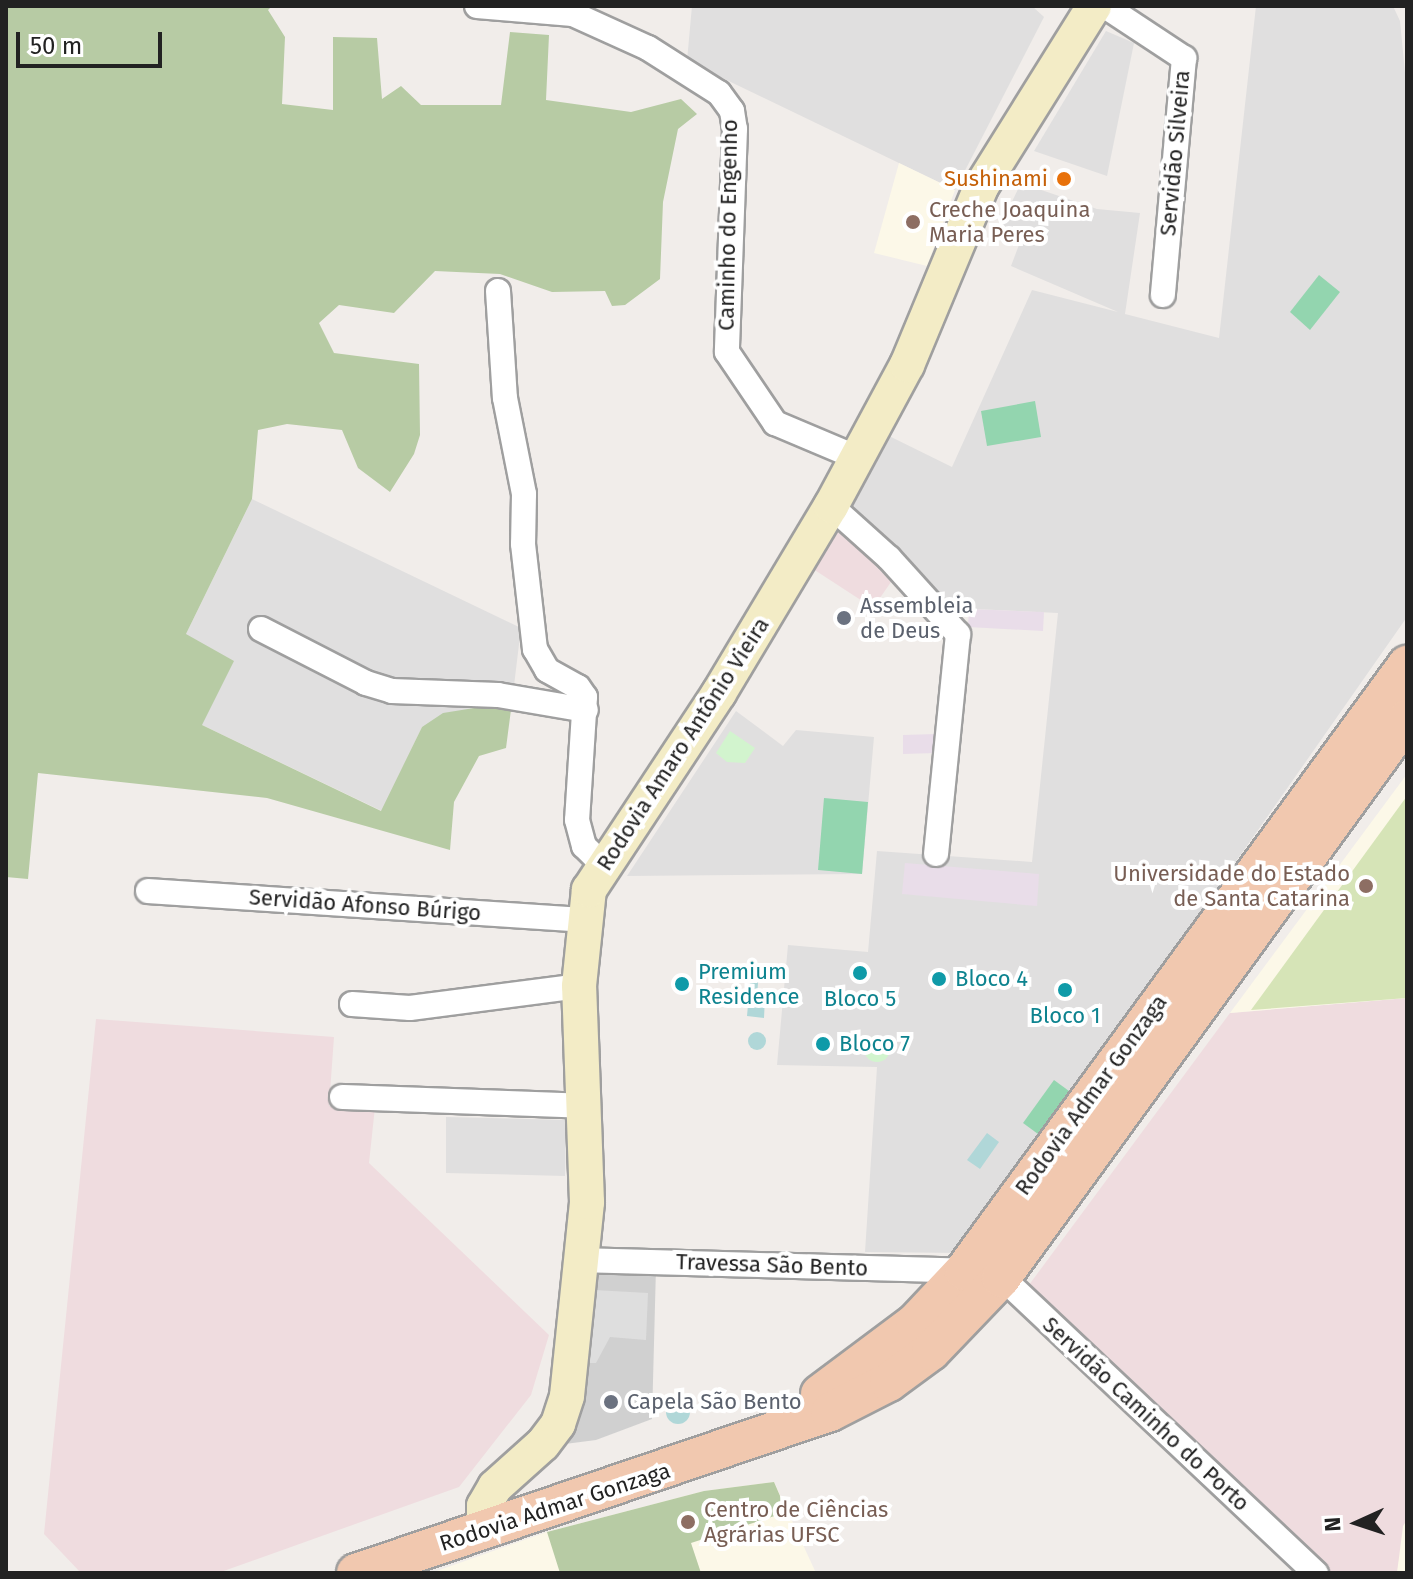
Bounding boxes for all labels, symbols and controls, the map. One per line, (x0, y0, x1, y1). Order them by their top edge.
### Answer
scale bar (20, 16, 166, 66)
text: 50 m (30, 32, 82, 60)
street label: Servidão Silveira (1155, 69, 1195, 237)
street label: Caminho do Engenho (713, 119, 743, 331)
place label: Sushinami (944, 166, 1048, 192)
marker: Sushinami (1055, 170, 1073, 188)
place label: Creche Joaquina Maria Peres (929, 196, 1090, 248)
marker: Creche Joaquina Maria Peres (904, 213, 922, 231)
place label: Assembleia de Deus (860, 592, 973, 644)
marker: Assembleia de Deus (835, 609, 853, 627)
street label: Rodovia Amaro Antônio Vieira (591, 612, 775, 876)
place label: Universidade do Estado de Santa Catarina (1113, 860, 1350, 912)
marker: Universidade do Estado de Santa Catarina (1357, 877, 1375, 895)
street label: Servidão Afonso Búrigo (248, 884, 482, 926)
place label: Premium Residence (698, 958, 800, 1010)
marker: Bloco 5 (851, 964, 869, 982)
place label: Bloco 4 (955, 966, 1028, 992)
marker: Bloco 4 (930, 970, 948, 988)
marker: Premium Residence (673, 975, 691, 993)
marker: Bloco 1 (1056, 981, 1074, 999)
place label: Bloco 5 (824, 986, 896, 1012)
street label: Rodovia Admar Gonzaga (1009, 990, 1173, 1200)
place label: Bloco 1 (1030, 1003, 1100, 1029)
place label: Bloco 7 (839, 1031, 910, 1057)
marker: Bloco 7 (814, 1035, 832, 1053)
street label: Travessa São Bento (676, 1248, 868, 1282)
street label: Servidão Caminho do Porto (1037, 1311, 1255, 1517)
place label: Capela São Bento (627, 1389, 802, 1415)
marker: Capela São Bento (602, 1393, 620, 1411)
street label: Rodovia Admar Gonzaga (436, 1457, 674, 1557)
north arrow (1317, 1483, 1397, 1563)
place label: Centro de Ciências Agrárias UFSC (704, 1496, 888, 1548)
marker: Centro de Ciências Agrárias UFSC (679, 1513, 697, 1531)
text: N (1319, 1516, 1346, 1532)

